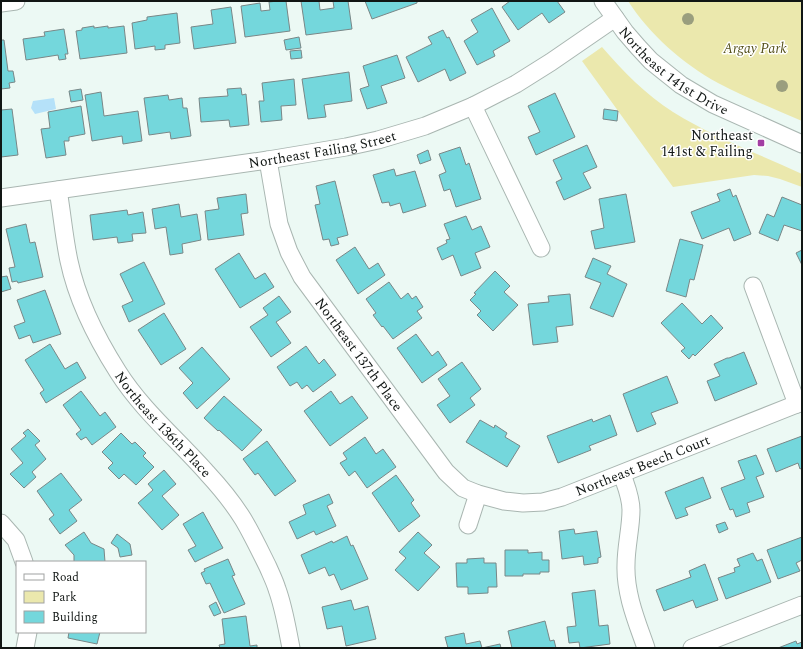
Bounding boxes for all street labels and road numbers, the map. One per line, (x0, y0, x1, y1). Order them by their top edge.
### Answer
street label: Northeast 141st Drive (614, 22, 732, 120)
street label: Northeast Failing Street (247, 125, 399, 173)
street label: Northeast 137th Place (310, 293, 408, 416)
street label: Northeast 136th Place (110, 367, 217, 482)
street label: Northeast Beech Court (572, 429, 713, 501)

